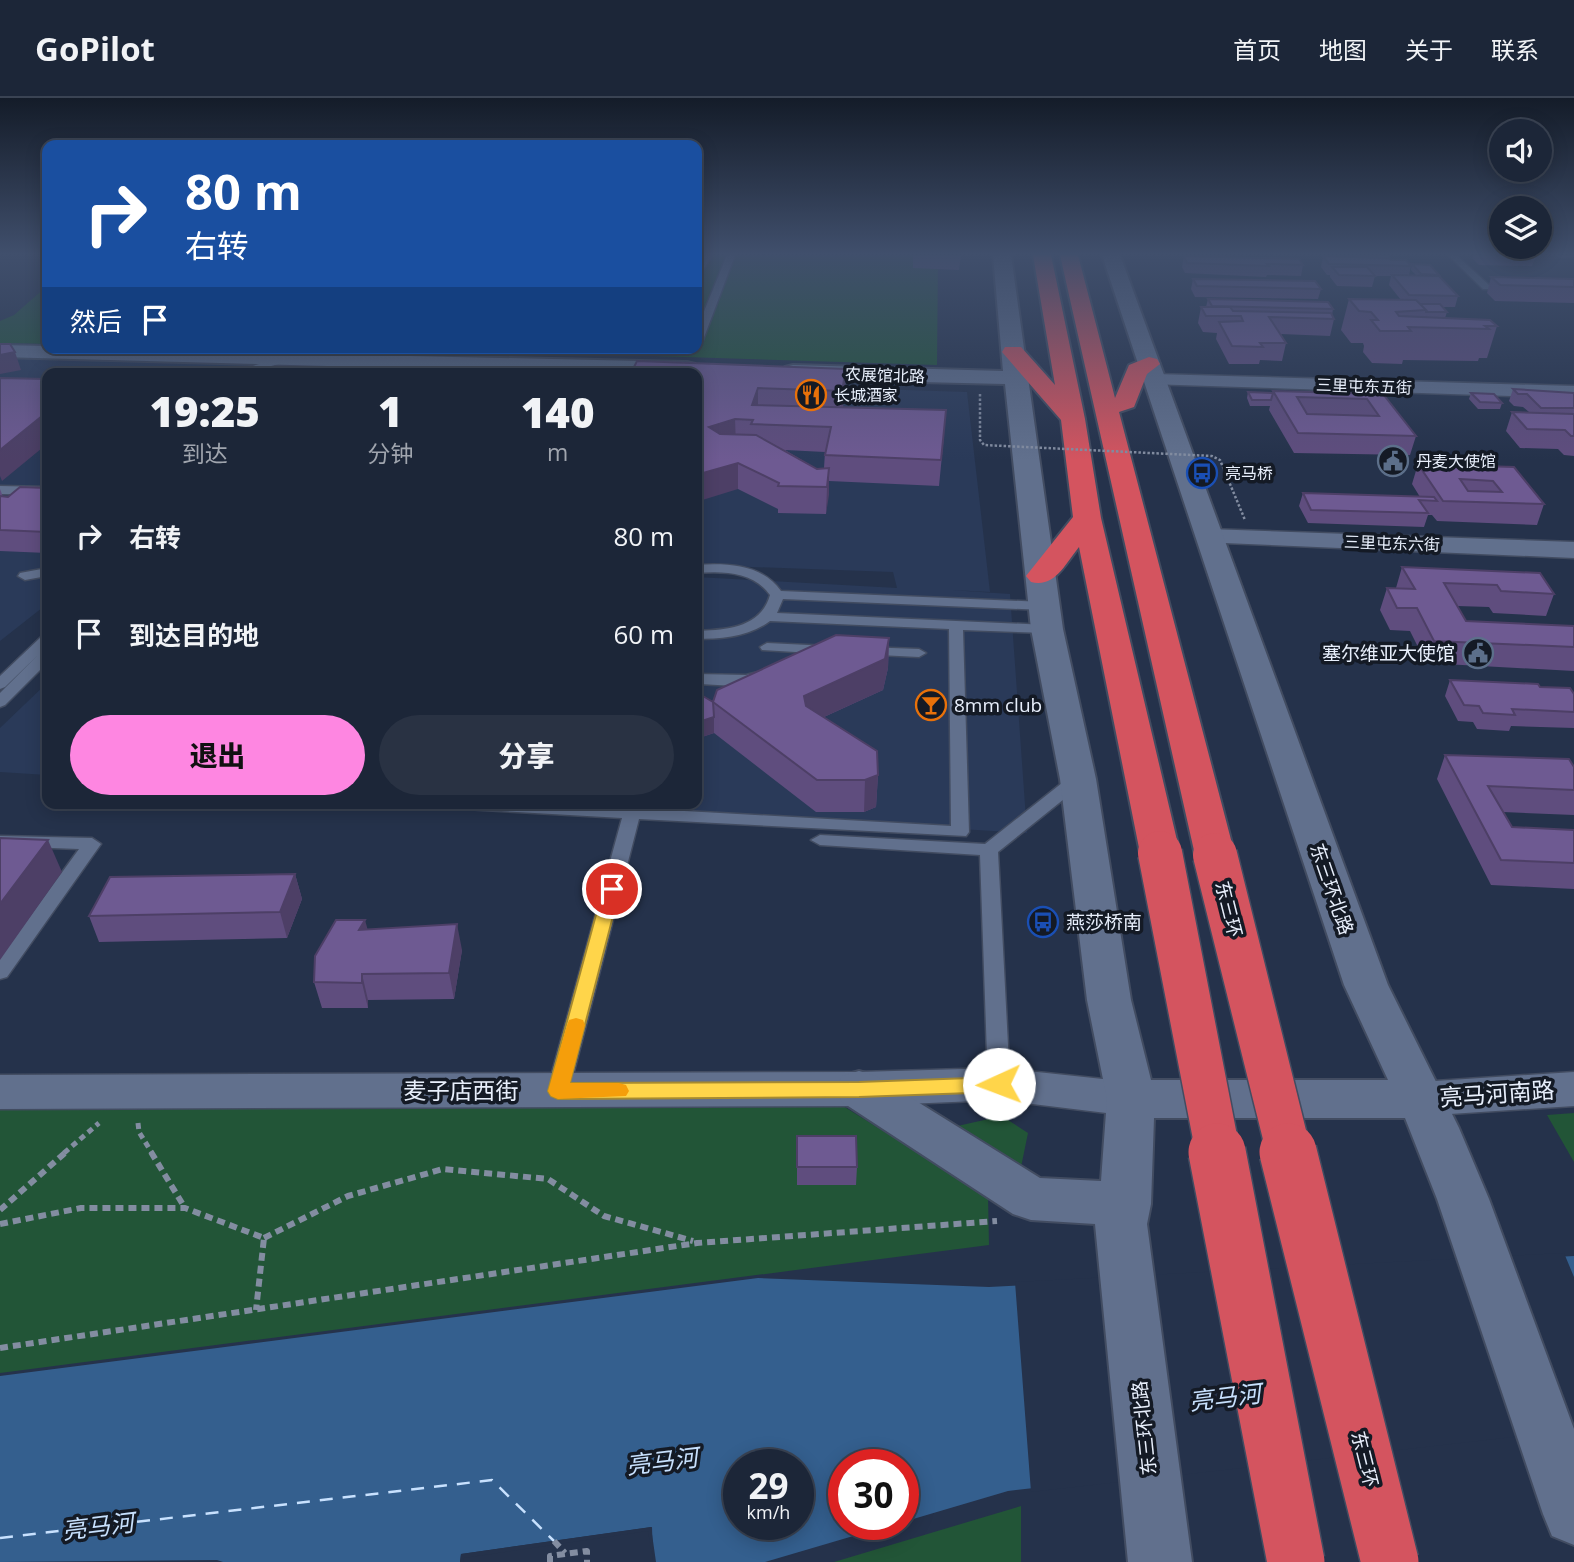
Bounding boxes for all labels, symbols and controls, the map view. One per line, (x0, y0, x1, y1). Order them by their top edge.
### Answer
text: GoPilot (35, 26, 155, 71)
text: 首页 (1233, 33, 1281, 66)
text: 地图 (1319, 33, 1367, 66)
text: 关于 (1405, 33, 1453, 66)
text: 联系 (1491, 33, 1539, 66)
map controls (1489, 119, 1552, 259)
button: sound (1489, 119, 1552, 182)
text: 80 m (185, 158, 302, 224)
icon: right (70, 168, 161, 259)
button: layers (1489, 196, 1552, 259)
text: 右转 (185, 224, 249, 267)
icon: arrive (136, 301, 174, 339)
text: 然后 (70, 303, 122, 339)
street label: 农展馆北路 (845, 363, 925, 387)
street label: 三里屯东五街 (1316, 373, 1412, 399)
restaurant icon: 长城酒家 (794, 378, 828, 412)
text: 19:25 (149, 382, 260, 439)
text: 1 (378, 382, 403, 439)
text: 140 (521, 383, 595, 440)
place label: 长城酒家 (834, 384, 898, 406)
text: m (547, 436, 568, 468)
text: 到达 (182, 437, 228, 469)
text: 分钟 (367, 437, 413, 469)
public building icon: 丹麦大使馆 (1376, 444, 1410, 478)
place label: 丹麦大使馆 (1416, 450, 1496, 472)
bus stop icon: 亮马桥 (1185, 456, 1219, 490)
place label: 亮马桥 (1225, 462, 1273, 484)
icon: right (70, 517, 108, 555)
text: 80 m (613, 518, 674, 554)
text: 右转 (129, 519, 181, 555)
street label: 三里屯东六街 (1344, 530, 1440, 556)
icon: arrive (70, 615, 108, 653)
text: 60 m (613, 616, 674, 652)
text: 到达目的地 (129, 617, 259, 653)
public building icon: 塞尔维亚大使馆 (1461, 636, 1495, 670)
place label: 塞尔维亚大使馆 (1322, 640, 1455, 666)
bar icon: 8mm club (914, 688, 948, 722)
place label: 8mm club (954, 692, 1042, 718)
button: 退出 (70, 715, 365, 795)
button: 分享 (379, 715, 674, 795)
street label: 东三环北路 (1304, 840, 1360, 938)
pin (582, 859, 642, 919)
icon: arrive (593, 870, 631, 908)
street label: 东三环 (1209, 878, 1249, 940)
bus stop icon: 燕莎桥南 (1026, 905, 1060, 939)
place label: 燕莎桥南 (1066, 909, 1142, 935)
position arrow (962, 1047, 1036, 1121)
street label: 亮马河南路 (1438, 1073, 1555, 1113)
street label: 麦子店西街 (404, 1074, 519, 1106)
water label: 亮马河 (1187, 1375, 1267, 1417)
street label: 东三环北路 (1126, 1379, 1162, 1477)
street label: 东三环 (1345, 1428, 1385, 1490)
water label: 亮马河 (624, 1439, 704, 1481)
speed limit sign: 30 (828, 1449, 919, 1540)
text: 29 (748, 1462, 789, 1509)
text: km/h (747, 1500, 790, 1524)
water label: 亮马河 (60, 1504, 140, 1546)

